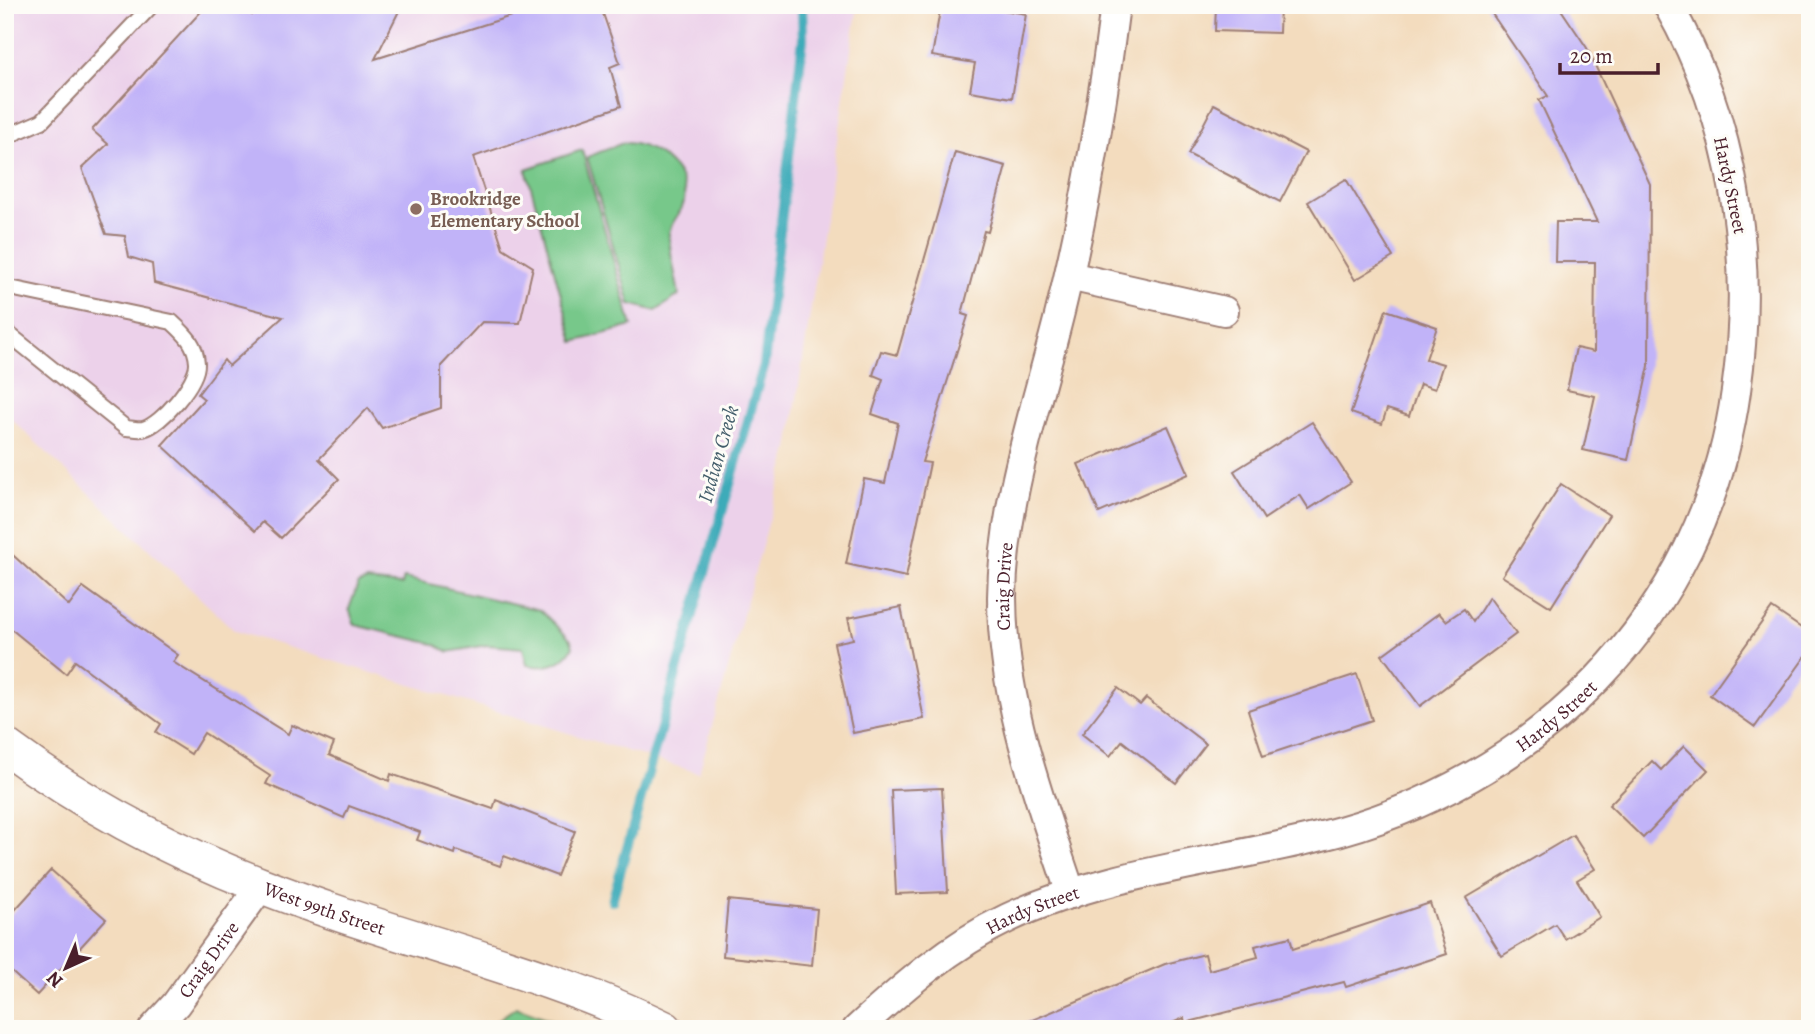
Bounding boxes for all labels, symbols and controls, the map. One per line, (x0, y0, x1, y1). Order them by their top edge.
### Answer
scale bar (1560, 32, 1658, 76)
text: 20 m (1570, 42, 1613, 70)
street label: Hardy Street (1707, 134, 1753, 236)
place label: Brookridge Elementary School (430, 186, 579, 234)
marker: Brookridge Elementary School (408, 201, 424, 217)
water label: Indian Creek (691, 402, 745, 506)
street label: Craig Drive (990, 541, 1020, 631)
street label: Hardy Street (1511, 675, 1603, 759)
street label: West 99th Street (259, 875, 388, 942)
street label: Hardy Street (981, 880, 1083, 941)
street label: Craig Drive (172, 916, 245, 1004)
north arrow (32, 932, 102, 1002)
text: N (41, 965, 69, 994)

